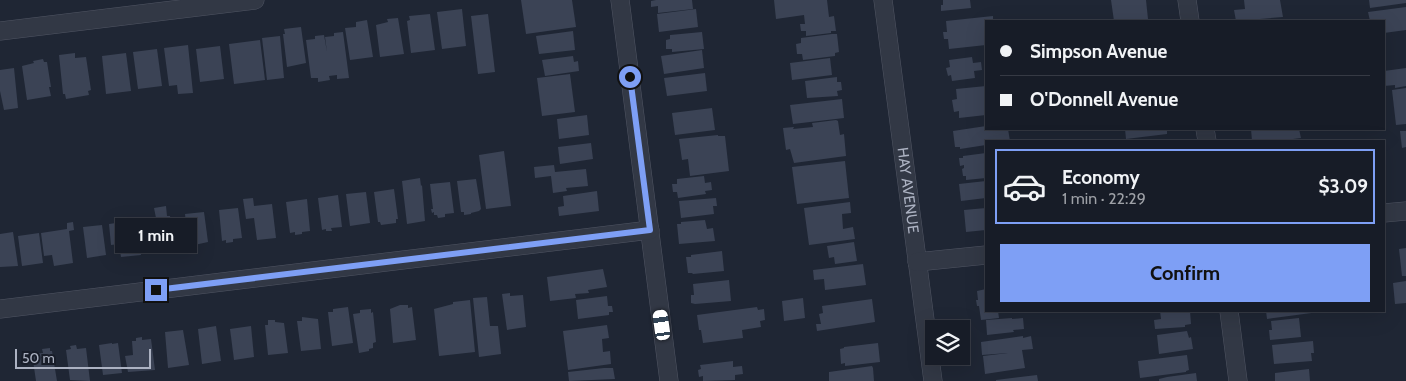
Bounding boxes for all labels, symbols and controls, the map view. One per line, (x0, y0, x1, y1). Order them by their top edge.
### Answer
text: Simpson Avenue (1030, 40, 1167, 63)
route start (619, 66, 641, 88)
text: O'Donnell Avenue (1030, 88, 1178, 111)
street label: HAY AVENUE (893, 146, 923, 234)
icon: car (1002, 164, 1047, 209)
text: Economy (1062, 166, 1140, 189)
text: $3.09 (1319, 175, 1368, 198)
text: 1 min · 22:29 (1062, 189, 1146, 208)
callout: 1 min (115, 218, 197, 252)
text: 1 min (138, 226, 174, 245)
button: Confirm (1000, 244, 1370, 302)
route end (145, 279, 167, 301)
car (652, 309, 671, 341)
map controls (925, 320, 970, 365)
button: layers (925, 320, 970, 365)
scale bar (15, 346, 151, 369)
text: 50 m (22, 349, 55, 367)

